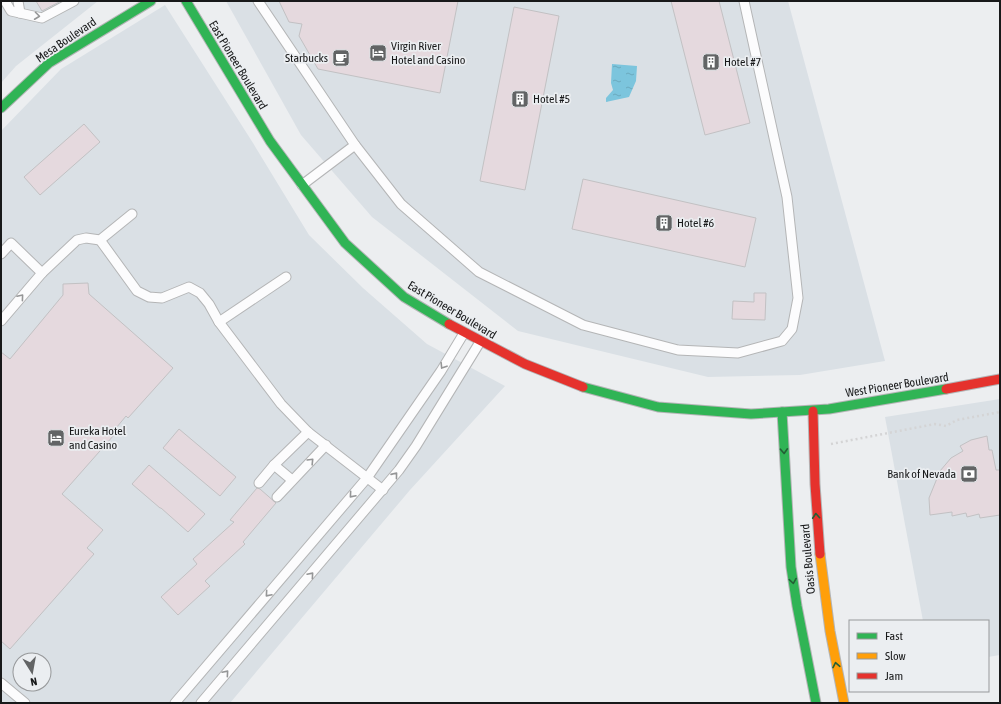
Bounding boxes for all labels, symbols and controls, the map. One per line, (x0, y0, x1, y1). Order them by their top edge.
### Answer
one-way arrow (34, 11, 41, 20)
street label: Mesa Boulevard (33, 15, 99, 65)
street label: East Pioneer Boulevard (206, 18, 270, 112)
place label: Virgin River Hotel and Casino (391, 39, 466, 67)
hotel icon: Virgin River Hotel and Casino (368, 43, 388, 63)
cafe icon: Starbucks (331, 48, 351, 68)
place label: Starbucks (285, 51, 328, 65)
building icon: Hotel #7 (701, 52, 721, 72)
place label: Hotel #7 (724, 55, 762, 69)
building icon: Hotel #5 (510, 89, 530, 109)
place label: Hotel #5 (533, 92, 570, 106)
building icon: Hotel #6 (654, 213, 674, 233)
place label: Hotel #6 (677, 216, 715, 230)
street label: East Pioneer Boulevard (405, 278, 499, 342)
one-way arrow (17, 294, 24, 302)
one-way arrow (441, 362, 448, 369)
street label: West Pioneer Boulevard (844, 370, 950, 400)
place label: Eureka Hotel and Casino (69, 424, 127, 452)
hotel icon: Eureka Hotel and Casino (46, 428, 66, 448)
one-way arrow (780, 448, 789, 454)
one-way arrow (306, 458, 314, 466)
bank icon: Bank of Nevada (959, 464, 979, 484)
place label: Bank of Nevada (887, 467, 956, 481)
one-way arrow (390, 473, 397, 480)
one-way arrow (350, 491, 357, 498)
one-way arrow (812, 513, 821, 519)
street label: Oasis Boulevard (798, 523, 818, 595)
one-way arrow (306, 572, 313, 579)
one-way arrow (788, 578, 797, 584)
one-way arrow (265, 589, 272, 597)
legend (849, 620, 989, 692)
text: Fast (885, 629, 903, 643)
text: Slow (885, 649, 906, 663)
north arrow (12, 652, 52, 692)
one-way arrow (832, 662, 840, 668)
text: Jam (885, 669, 903, 683)
one-way arrow (222, 671, 229, 678)
text: N (30, 675, 38, 688)

